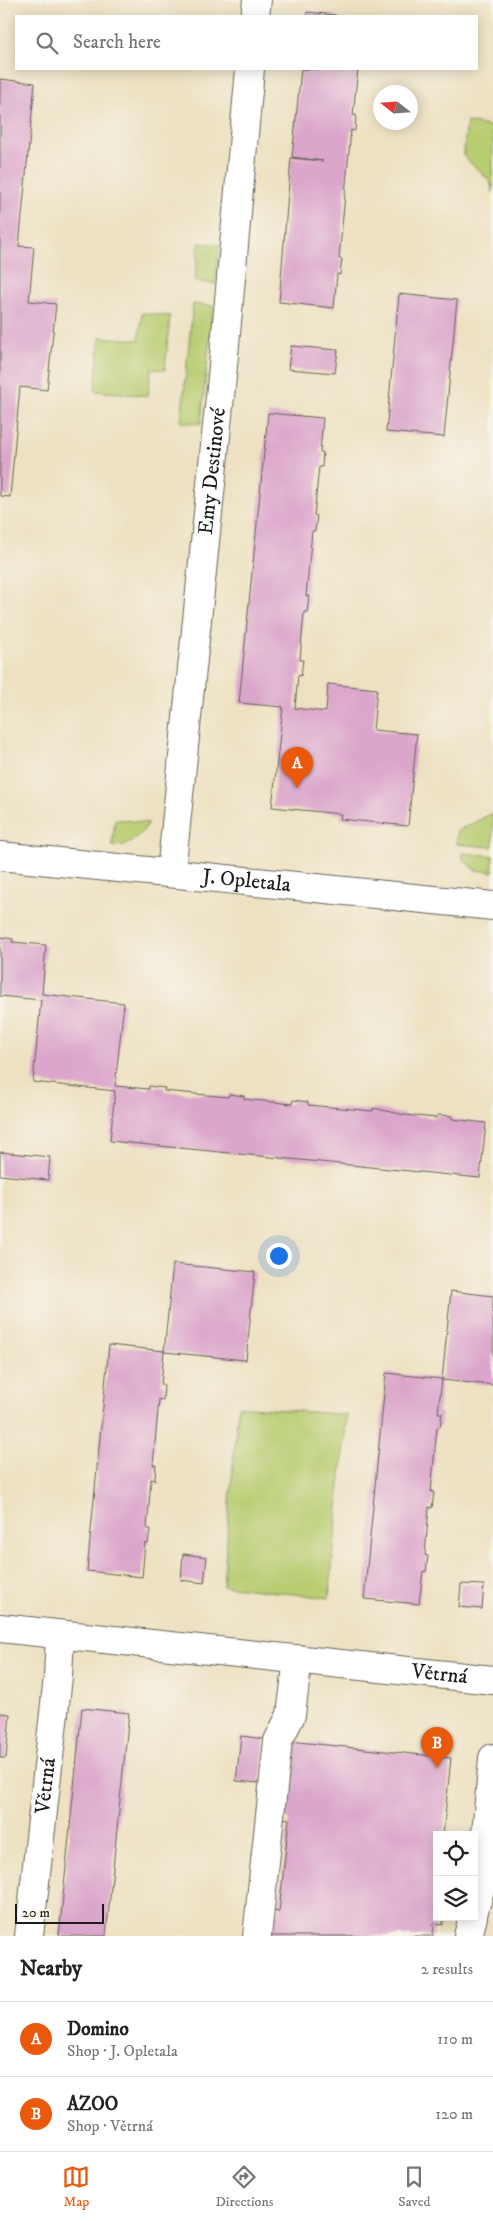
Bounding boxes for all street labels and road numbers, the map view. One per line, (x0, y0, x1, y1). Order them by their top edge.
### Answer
street label: Emy Destinové (193, 406, 232, 536)
street label: J. Opletala (199, 863, 292, 898)
street label: Větrná (409, 1658, 469, 1690)
street label: Větrná (30, 1757, 62, 1816)

